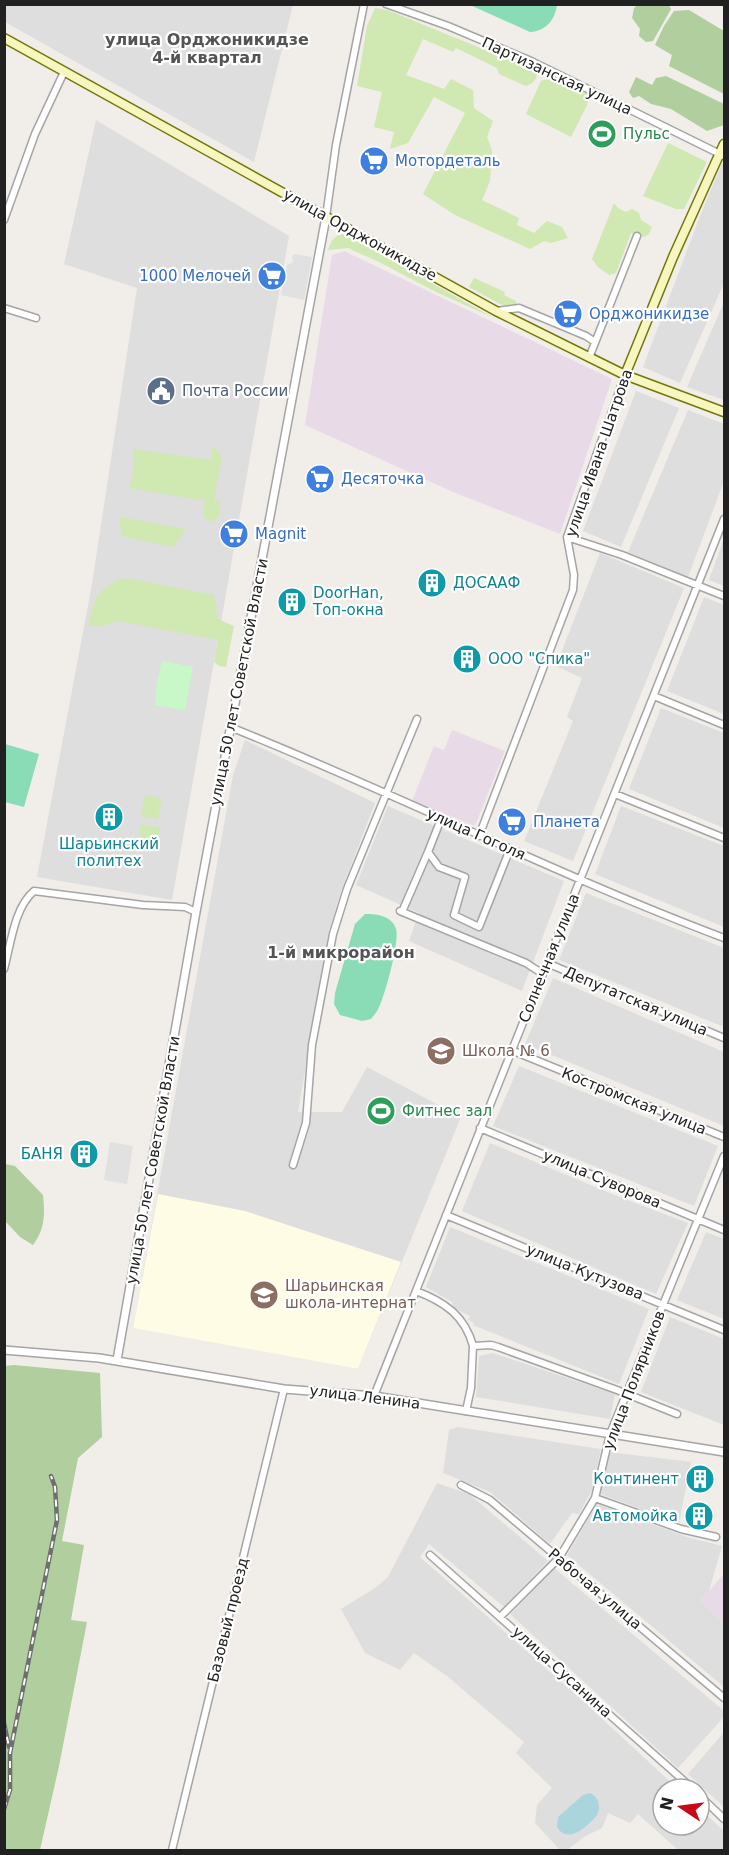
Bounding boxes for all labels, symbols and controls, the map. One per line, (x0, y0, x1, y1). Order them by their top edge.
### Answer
district label: улица Орджоникидзе 4-й квартал (105, 30, 309, 67)
street label: Партизанская улица (479, 33, 635, 119)
sports icon: Пульс (586, 118, 618, 150)
place label: Пульс (623, 125, 670, 143)
supermarket icon: Мотордеталь (358, 145, 390, 177)
place label: Мотордеталь (395, 152, 501, 170)
street label: улица Орджоникидзе (280, 185, 440, 285)
supermarket icon: 1000 Мелочей (256, 260, 288, 292)
place label: 1000 Мелочей (139, 267, 251, 285)
supermarket icon: Орджоникидзе (552, 298, 584, 330)
place label: Орджоникидзе (589, 305, 709, 323)
street label: улица Ивана Шатрова (562, 367, 636, 539)
public building icon: Почта России (145, 375, 177, 407)
place label: Почта России (182, 382, 288, 400)
supermarket icon: Десяточка (304, 463, 336, 495)
place label: Десяточка (341, 470, 424, 488)
supermarket icon: Magnit (218, 518, 250, 550)
place label: Magnit (255, 525, 306, 543)
street label: улица 50 лет Советской Власти (206, 557, 272, 807)
building icon: ДОСААФ (416, 567, 448, 599)
place label: ДОСААФ (453, 574, 521, 592)
place label: DoorHan, Топ-окна (312, 584, 384, 619)
building icon: DoorHan, Топ-окна (276, 586, 308, 618)
building icon: ООО "Спика" (451, 643, 483, 675)
place label: ООО "Спика" (488, 650, 590, 668)
building icon: Шарьинский политех (93, 801, 125, 833)
street label: улица Гоголя (424, 804, 528, 864)
supermarket icon: Планета (496, 806, 528, 838)
place label: Планета (533, 813, 600, 831)
place label: Шарьинский политех (59, 835, 159, 870)
street label: Солнечная улица (515, 891, 583, 1025)
district label: 1-й микрорайон (267, 943, 415, 962)
street label: Депутатская улица (562, 963, 710, 1039)
street label: улица 50 лет Советской Власти (122, 1034, 184, 1286)
school or university icon: Школа № 6 (425, 1035, 457, 1067)
place label: Школа № 6 (462, 1042, 550, 1060)
street label: Костромская улица (559, 1064, 709, 1138)
sports icon: Фитнес зал (365, 1095, 397, 1127)
place label: Фитнес зал (402, 1102, 492, 1120)
building icon: БАНЯ (68, 1138, 100, 1170)
place label: БАНЯ (21, 1145, 63, 1163)
street label: улица Суворова (540, 1146, 664, 1212)
street label: улица Кутузова (524, 1240, 646, 1304)
place label: Шарьинская школа-интернат (285, 1277, 416, 1312)
school or university icon: Шарьинская школа-интернат (248, 1279, 280, 1311)
street label: улица Полярников (599, 1308, 669, 1452)
street label: улица Ленина (309, 1381, 421, 1413)
building icon: Континент (684, 1463, 716, 1495)
place label: Континент (593, 1470, 679, 1488)
building icon: Автомойка (683, 1500, 715, 1532)
place label: Автомойка (592, 1507, 678, 1525)
street label: Рабочая улица (545, 1545, 645, 1633)
street label: Базовый проезд (204, 1556, 252, 1684)
street label: улица Сусанина (509, 1623, 615, 1721)
north arrow (651, 1777, 711, 1837)
text: N (656, 1795, 678, 1812)

